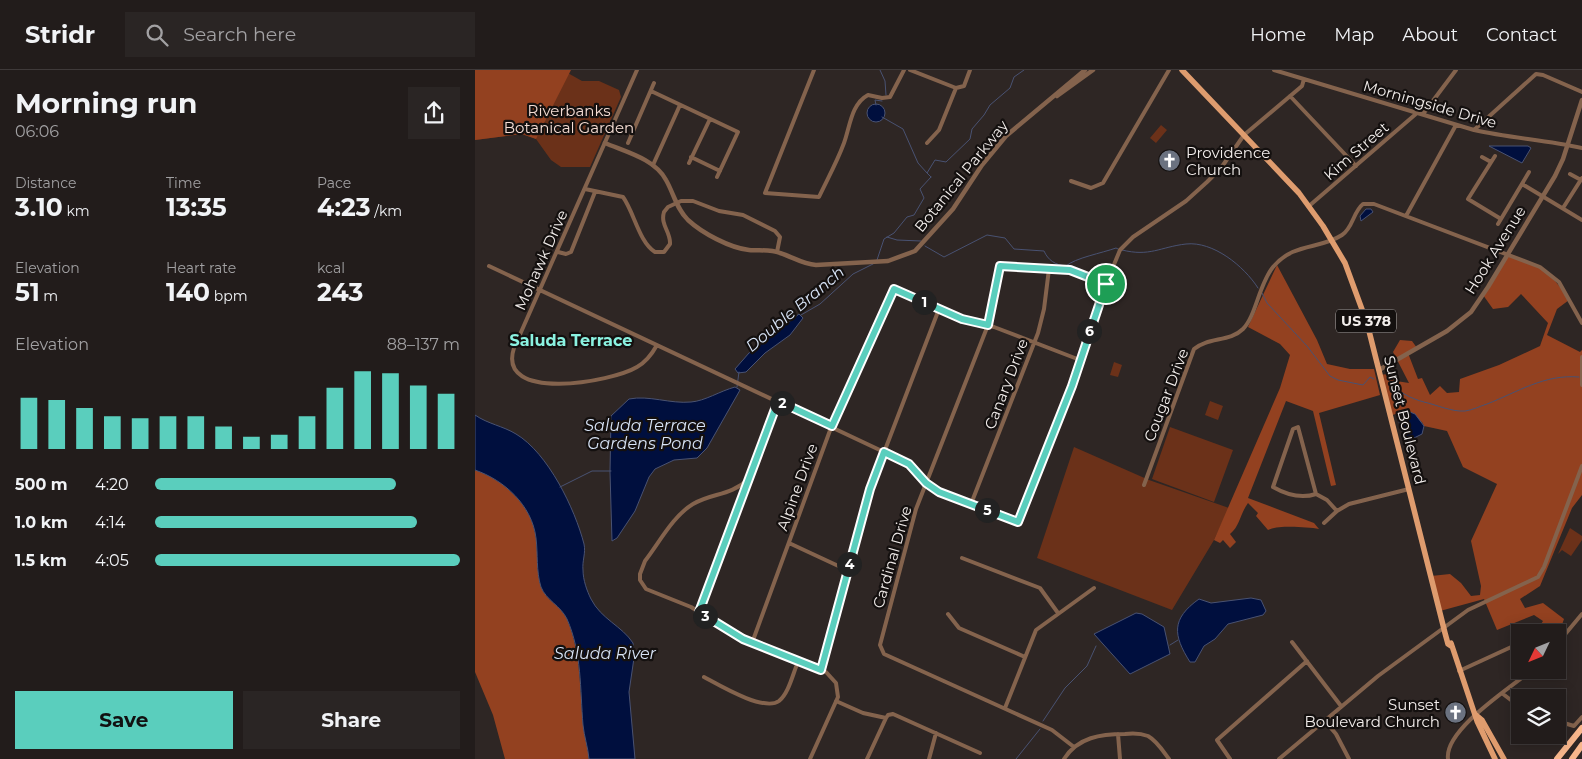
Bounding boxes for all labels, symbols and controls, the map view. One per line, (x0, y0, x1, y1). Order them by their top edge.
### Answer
search box (125, 12, 475, 57)
text: Stridr (25, 20, 95, 49)
icon: search (143, 21, 171, 49)
text: Search here (183, 23, 296, 46)
text: Home (1250, 24, 1306, 46)
text: Map (1334, 24, 1374, 46)
text: About (1402, 24, 1458, 46)
text: Contact (1486, 24, 1557, 46)
street label: Morningside Drive (1361, 76, 1499, 132)
text: Morning run (15, 86, 197, 120)
button: share (408, 87, 460, 139)
park label: Riverbanks Botanical Garden (504, 101, 634, 137)
street label: Botanical Parkway (910, 116, 1012, 236)
street label: Kim Street (1320, 118, 1392, 184)
text: 06:06 (15, 122, 59, 141)
place label: Providence Church (1186, 143, 1270, 179)
church icon: Providence Church (1158, 149, 1182, 173)
text: Distance (15, 174, 77, 192)
text: Time (166, 174, 201, 192)
text: Pace (317, 174, 351, 192)
text: 3.10 (15, 192, 63, 222)
text: 13:35 (166, 192, 227, 222)
text: 4:23 (317, 192, 371, 222)
text: km (63, 202, 90, 220)
text: /km (371, 202, 402, 220)
street label: Hook Avenue (1460, 202, 1530, 298)
street label: Mohawk Drive (510, 207, 572, 313)
text: Elevation (15, 259, 80, 277)
text: Heart rate (166, 259, 236, 277)
text: kcal (317, 259, 345, 277)
water label: Double Branch (742, 262, 848, 356)
pin (1085, 263, 1127, 305)
icon: arrive (1092, 270, 1120, 298)
text: 51 (15, 277, 40, 307)
text: 140 (166, 277, 210, 307)
text: 243 (317, 277, 363, 307)
text: m (40, 287, 58, 305)
text: bpm (210, 287, 248, 305)
pin: 1 (911, 290, 937, 314)
text: 1 (922, 293, 927, 311)
road number: US 378 (1336, 310, 1396, 332)
pin: 6 (1077, 318, 1101, 344)
text: 6 (1085, 322, 1094, 340)
district label: Saluda Terrace (510, 331, 632, 350)
text: Elevation (15, 335, 89, 354)
text: 88–137 m (387, 335, 460, 354)
street label: Canary Drive (980, 336, 1032, 432)
street label: Cougar Drive (1140, 346, 1192, 444)
street label: Sunset Boulevard (1380, 354, 1430, 486)
pin: 2 (769, 390, 795, 416)
text: 2 (778, 394, 787, 412)
water label: Saluda Terrace Gardens Pond (584, 416, 706, 453)
street label: Alpine Drive (772, 441, 822, 533)
text: 500 m (15, 475, 68, 494)
text: 4:20 (95, 475, 129, 494)
pin: 5 (975, 498, 999, 522)
text: 5 (983, 501, 992, 519)
street label: Cardinal Drive (868, 504, 916, 610)
text: 1.0 km (15, 513, 68, 532)
text: 4:14 (95, 513, 125, 532)
text: 1.5 km (15, 551, 67, 570)
text: 4:05 (95, 551, 129, 570)
pin: 4 (837, 552, 861, 576)
text: 4 (845, 555, 854, 573)
pin: 3 (693, 604, 717, 628)
text: 3 (701, 607, 710, 625)
north arrow (1511, 624, 1566, 679)
map controls (1511, 624, 1566, 744)
water label: Saluda River (554, 644, 657, 663)
button: layers (1511, 689, 1566, 744)
button: Save (15, 691, 233, 749)
button: Share (243, 691, 460, 749)
place label: Sunset Boulevard Church (1305, 695, 1440, 731)
church icon: Sunset Boulevard Church (1444, 701, 1468, 725)

